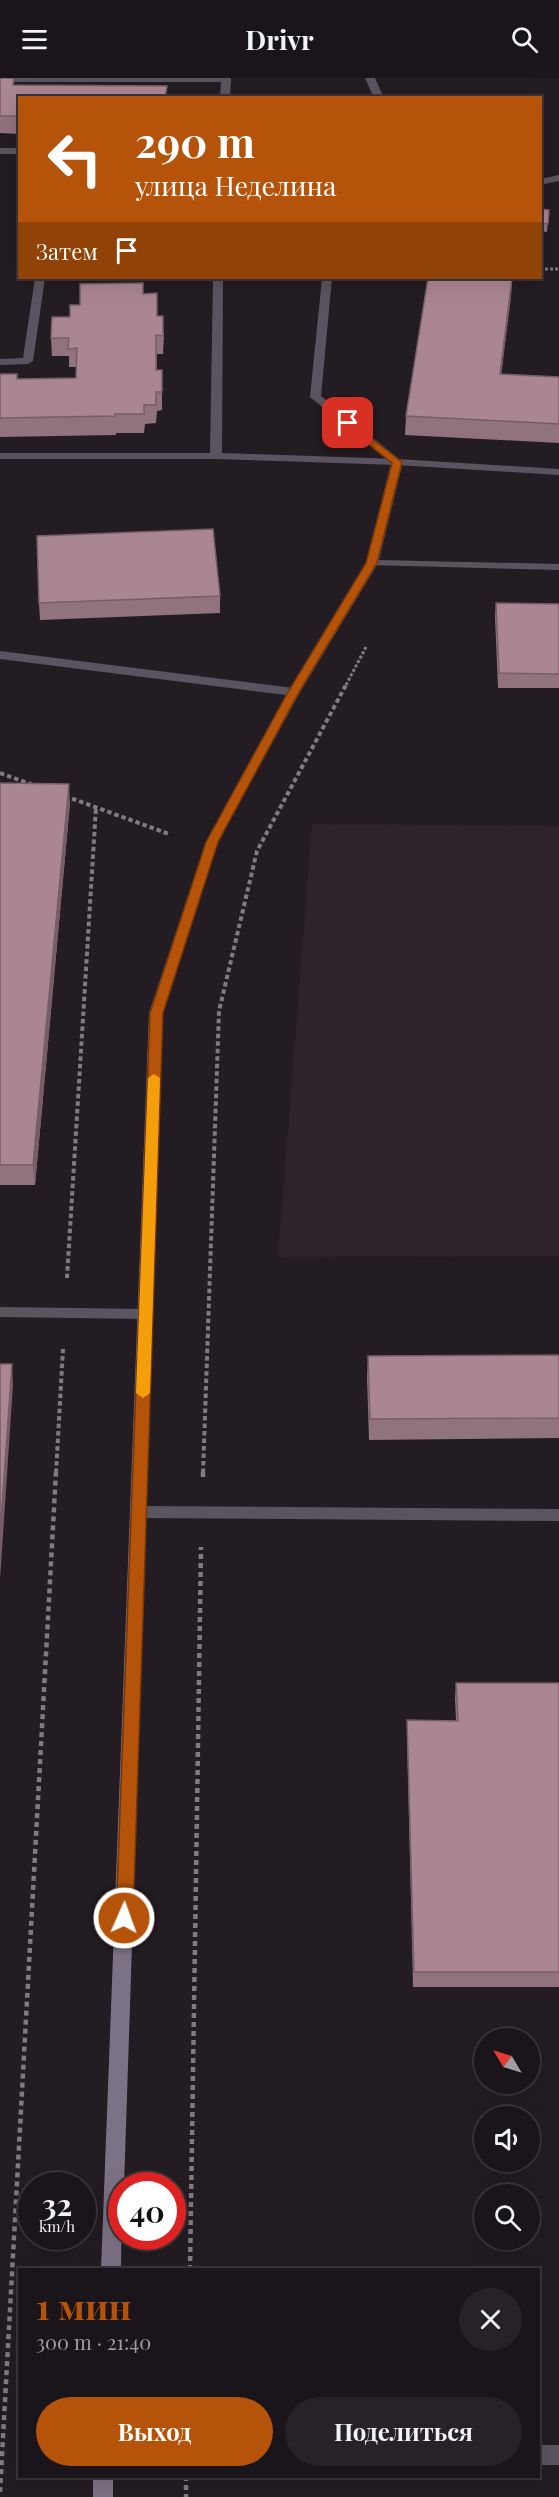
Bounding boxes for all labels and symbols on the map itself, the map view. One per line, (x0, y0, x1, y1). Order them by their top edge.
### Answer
pin (322, 397, 373, 448)
position arrow (92, 1886, 156, 1950)
north arrow (474, 2028, 540, 2094)
speed limit sign: 40 (108, 2172, 186, 2250)

